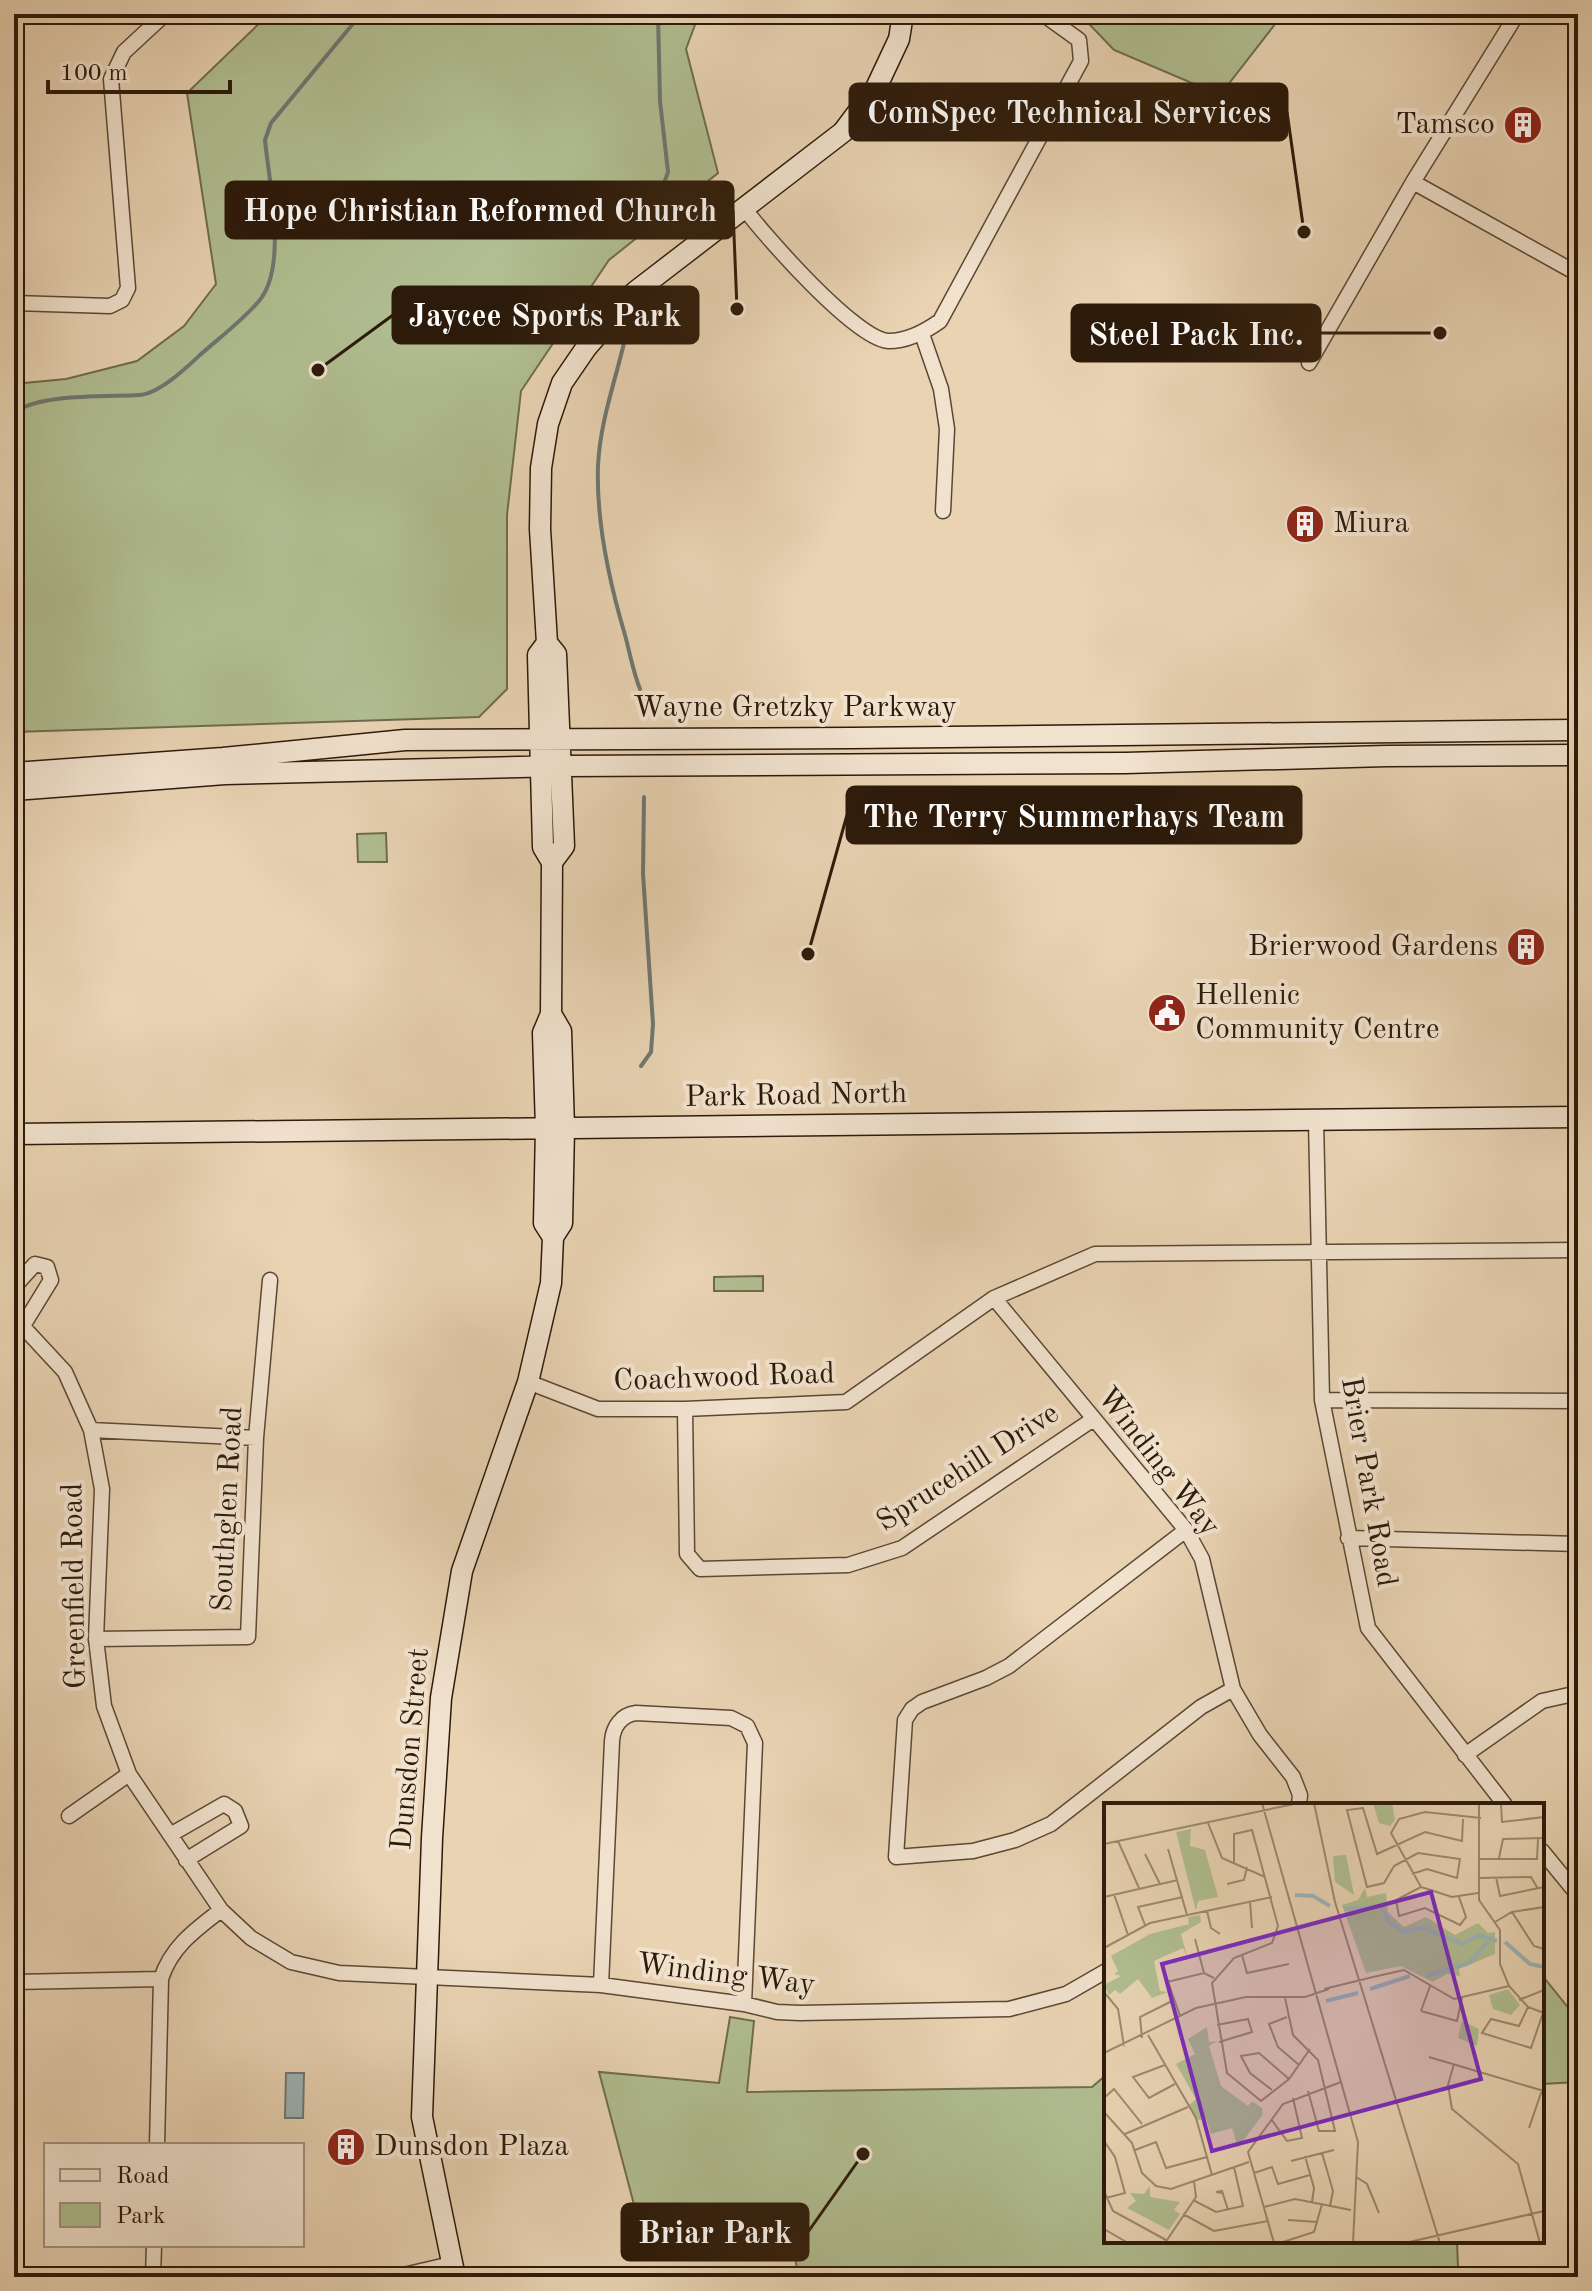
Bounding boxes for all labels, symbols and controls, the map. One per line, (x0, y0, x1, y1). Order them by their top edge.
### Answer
scale bar (48, 44, 230, 94)
text: 100 m (60, 62, 128, 86)
callout: ComSpec Technical Services (850, 84, 1287, 140)
text: ComSpec Technical Services (867, 99, 1271, 131)
building icon: Tamsco (1502, 104, 1544, 146)
place label: Tamsco (1396, 110, 1495, 140)
callout: Hope Christian Reformed Church (226, 182, 733, 238)
text: Hope Christian Reformed Church (243, 197, 717, 229)
callout: Jaycee Sports Park (393, 287, 698, 343)
text: Jaycee Sports Park (409, 302, 681, 334)
callout: Steel Pack Inc. (1072, 305, 1320, 361)
text: Steel Pack Inc. (1088, 321, 1304, 353)
building icon: Miura (1284, 503, 1326, 545)
place label: Miura (1333, 509, 1410, 539)
street label: Wayne Gretzky Parkway (633, 693, 957, 723)
callout: The Terry Summerhays Team (847, 787, 1301, 843)
text: The Terry Summerhays Team (863, 803, 1285, 835)
building icon: Brierwood Gardens (1505, 926, 1547, 968)
place label: Brierwood Gardens (1248, 932, 1498, 962)
place label: Hellenic Community Centre (1195, 981, 1439, 1045)
public building icon: Hellenic Community Centre (1146, 992, 1188, 1034)
street label: Park Road North (684, 1079, 908, 1113)
street label: Coachwood Road (613, 1359, 835, 1397)
street label: Brier Park Road (1335, 1375, 1401, 1589)
street label: Winding Way (1091, 1382, 1225, 1542)
street label: Sprucehill Drive (872, 1398, 1064, 1538)
street label: Southglen Road (208, 1405, 248, 1613)
street label: Greenfield Road (58, 1483, 92, 1689)
street label: Dunsdon Street (387, 1646, 435, 1852)
inset map (1104, 1803, 1544, 2243)
street label: Winding Way (635, 1949, 817, 2001)
building icon: Dunsdon Plaza (325, 2126, 367, 2168)
place label: Dunsdon Plaza (374, 2132, 569, 2162)
legend (44, 2143, 304, 2247)
text: Road (116, 2165, 169, 2189)
callout: Briar Park (622, 2204, 808, 2260)
text: Park (116, 2205, 165, 2229)
text: Briar Park (638, 2219, 792, 2251)

